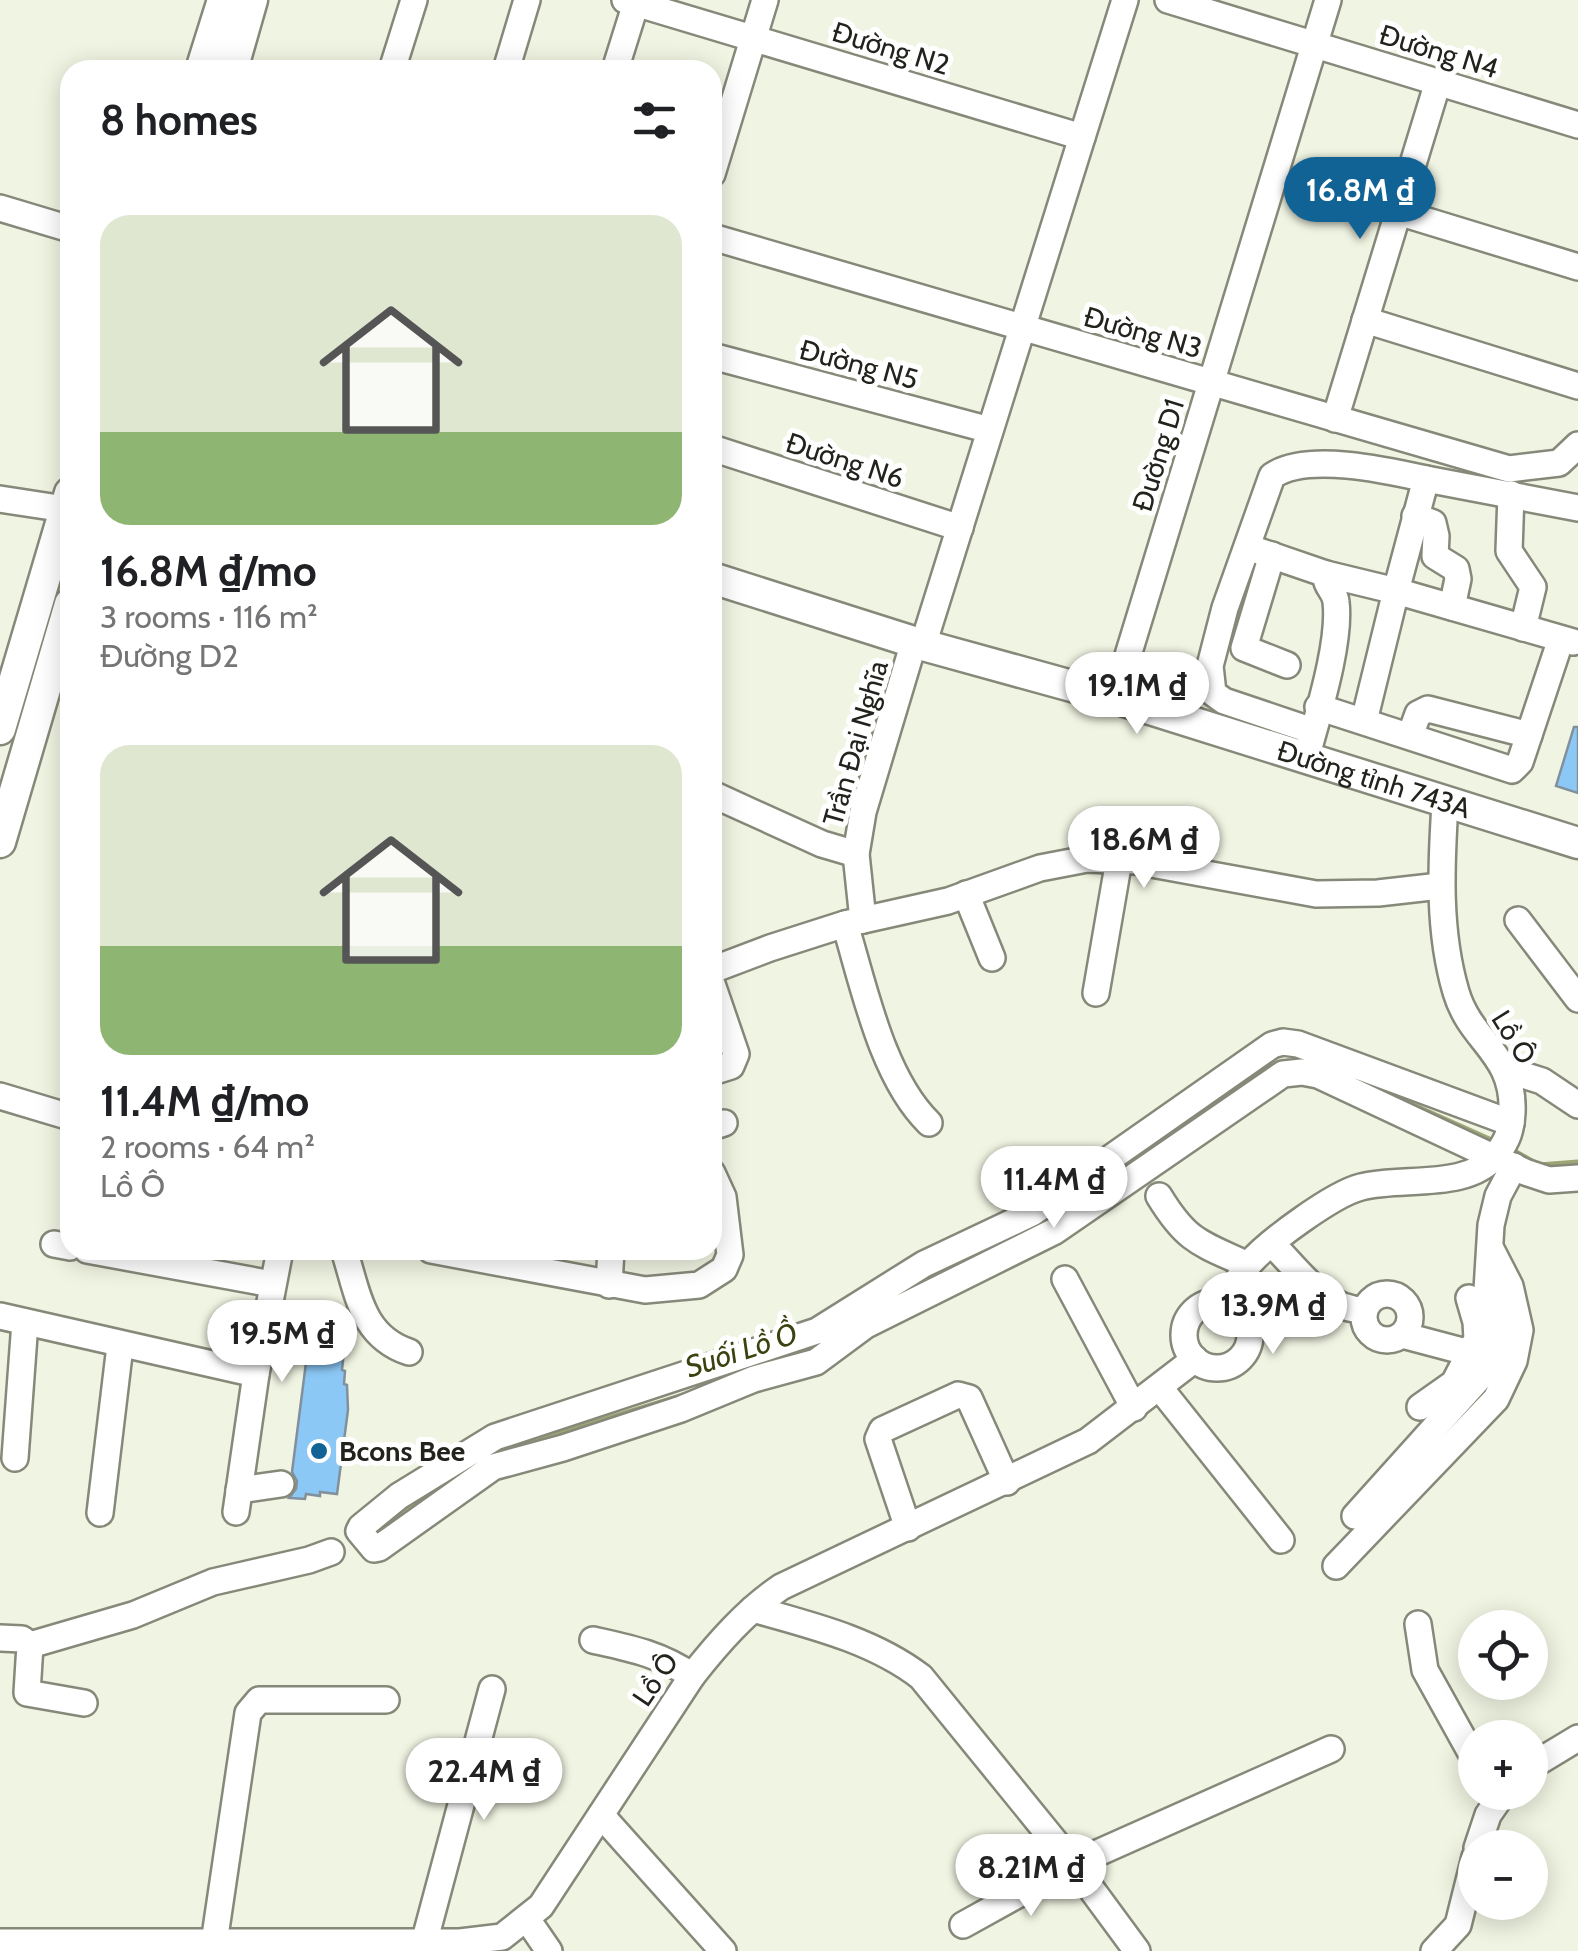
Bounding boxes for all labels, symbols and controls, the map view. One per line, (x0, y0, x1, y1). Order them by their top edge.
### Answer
street label: Đường N2 (828, 14, 954, 82)
street label: Đường N4 (1376, 17, 1502, 85)
icon: filters (627, 93, 682, 148)
text: 8 homes (100, 94, 258, 146)
pin: 16.8M ₫ (1268, 157, 1452, 242)
text: 16.8M ₫ (1306, 170, 1414, 209)
icon: home (301, 280, 481, 460)
street label: Đường N3 (1080, 299, 1206, 365)
street label: Đường N5 (796, 332, 922, 396)
street label: Đường D1 (1125, 395, 1191, 515)
street label: Đường N6 (782, 425, 908, 495)
text: 16.8M ₫/mo (100, 545, 317, 597)
text: 3 rooms · 116 m² (100, 597, 318, 636)
text: Đường D2 (100, 636, 239, 675)
pin: 19.1M ₫ (1045, 652, 1229, 737)
street label: Trần Đại Nghĩa (815, 656, 895, 830)
text: 19.1M ₫ (1087, 665, 1187, 704)
street label: Đường tỉnh 743A (1273, 733, 1476, 826)
pin: 18.6M ₫ (1052, 806, 1236, 891)
icon: home (301, 810, 481, 990)
text: 18.6M ₫ (1090, 819, 1198, 858)
street label: Lồ Ô (1484, 1004, 1544, 1070)
text: 11.4M ₫/mo (100, 1075, 309, 1127)
text: 2 rooms · 64 m² (100, 1127, 315, 1166)
pin: 11.4M ₫ (962, 1146, 1146, 1231)
text: 11.4M ₫ (1003, 1159, 1105, 1198)
text: Lồ Ô (100, 1166, 165, 1205)
pin: 13.9M ₫ (1181, 1272, 1365, 1357)
text: 13.9M ₫ (1220, 1285, 1326, 1324)
pin: 19.5M ₫ (190, 1300, 374, 1385)
text: 19.5M ₫ (229, 1313, 335, 1352)
water label: Suối Lồ Ồ (680, 1313, 802, 1385)
place label: Bcons Bee (339, 1434, 465, 1468)
marker: Bcons Bee (308, 1440, 330, 1462)
map controls (1458, 1610, 1548, 1920)
button: locate (1458, 1610, 1548, 1700)
street label: Lồ Ô (625, 1646, 685, 1712)
button: + (1458, 1720, 1548, 1810)
pin: 22.4M ₫ (392, 1738, 576, 1823)
text: 22.4M ₫ (428, 1751, 540, 1790)
button: − (1458, 1830, 1548, 1920)
pin: 8.21M ₫ (939, 1834, 1123, 1919)
text: 8.21M ₫ (977, 1847, 1085, 1886)

